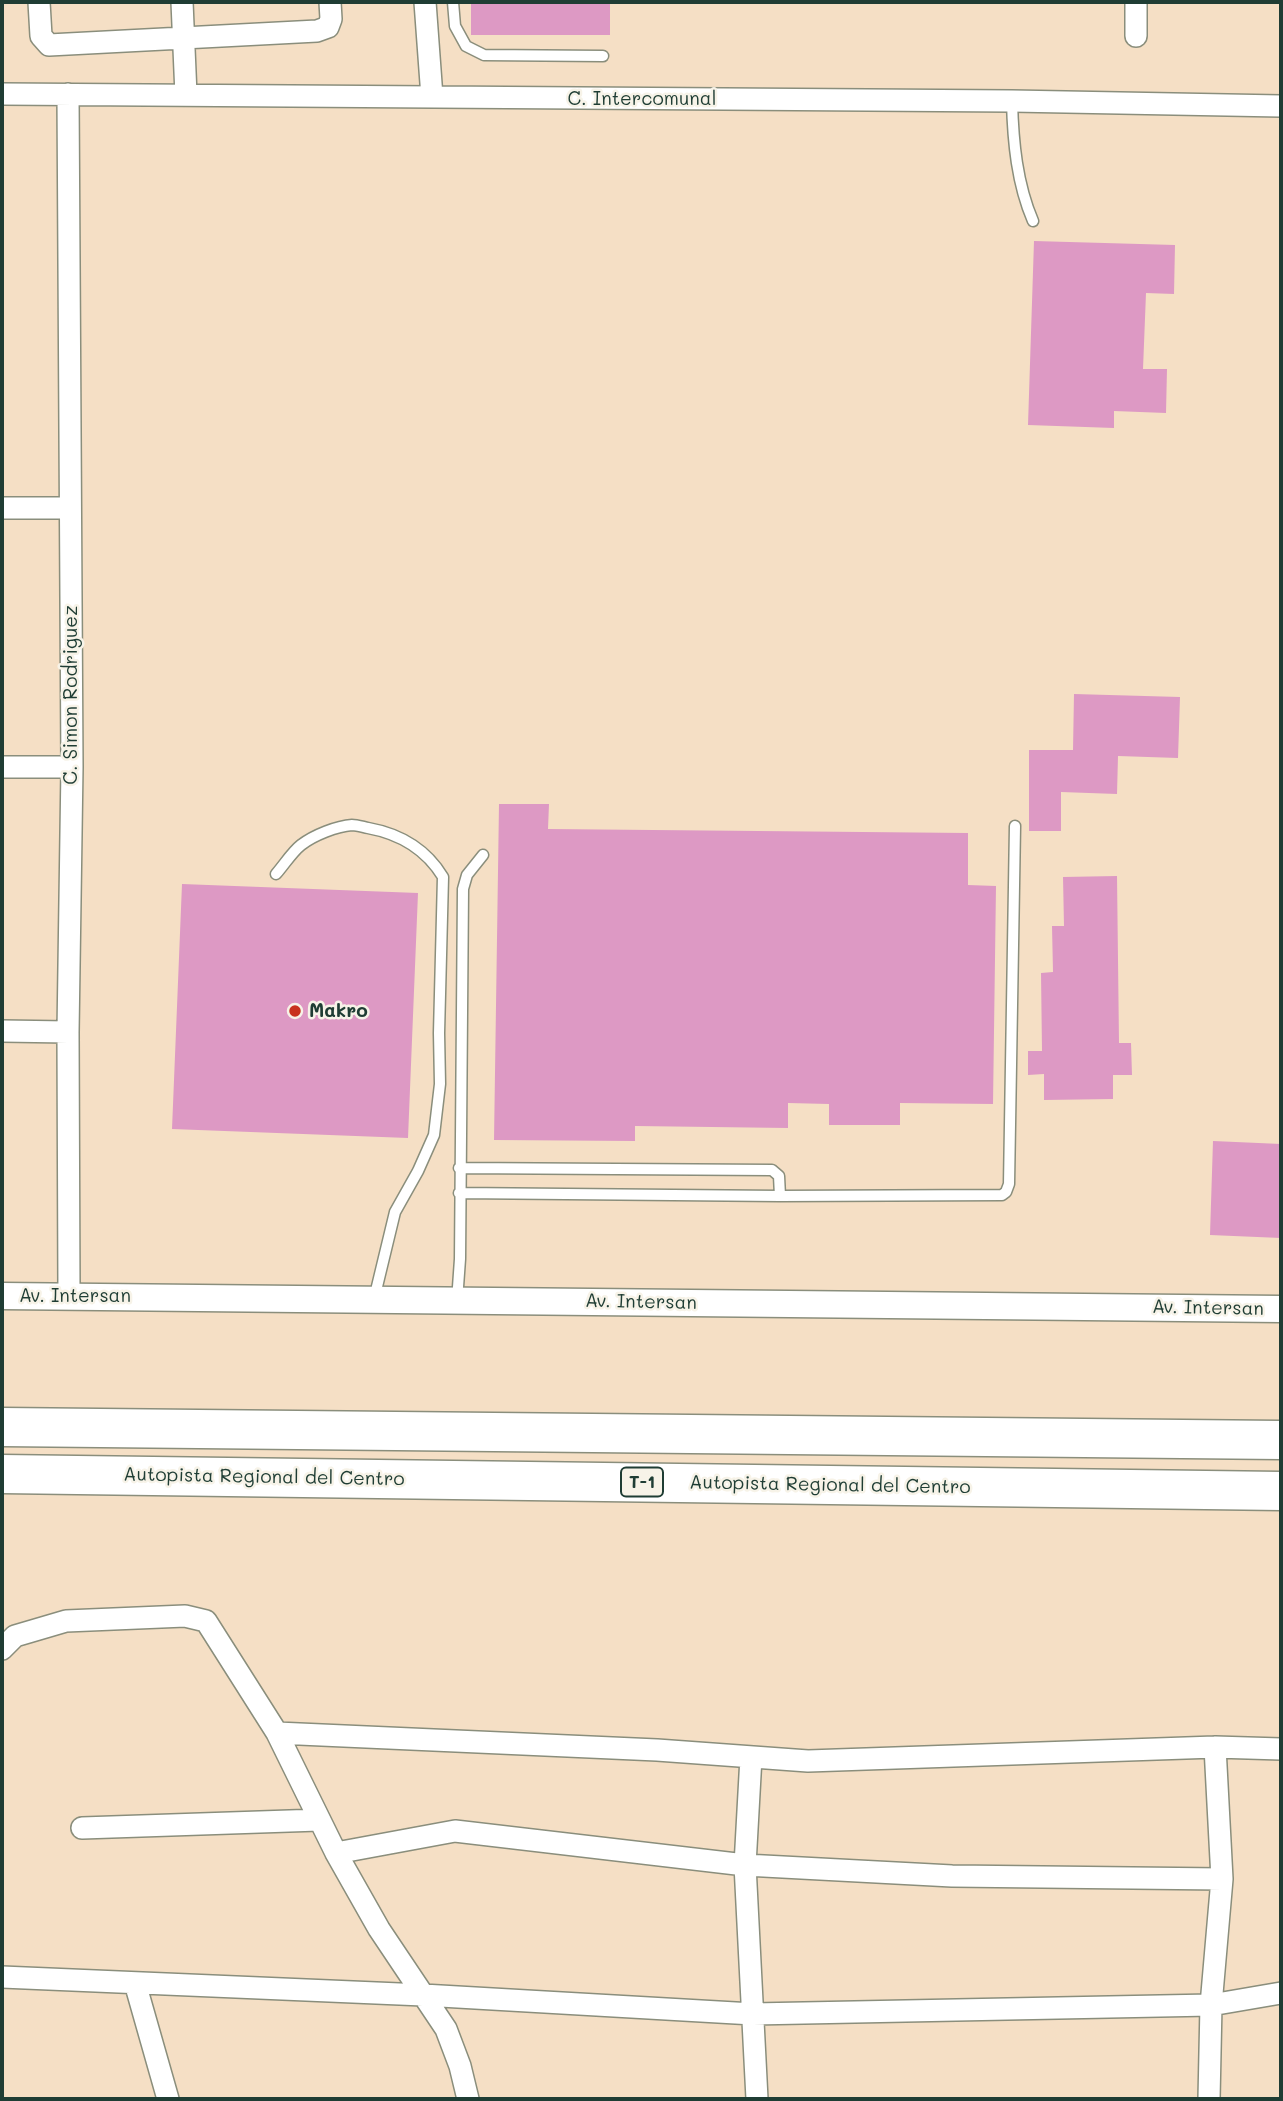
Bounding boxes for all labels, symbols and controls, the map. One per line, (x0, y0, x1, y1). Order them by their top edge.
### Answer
street label: C. Intercomunal (568, 88, 716, 110)
street label: C. Simon Rodriguez (60, 605, 82, 785)
place label: Makro (309, 1000, 368, 1022)
marker: Makro (287, 1003, 303, 1019)
street label: Av. Intersan (19, 1285, 131, 1307)
street label: Av. Intersan (585, 1290, 697, 1314)
street label: Av. Intersan (1152, 1296, 1264, 1320)
street label: Autopista Regional del Centro (123, 1463, 405, 1491)
road number: T-1 (621, 1468, 663, 1497)
street label: Autopista Regional del Centro (689, 1471, 971, 1499)

